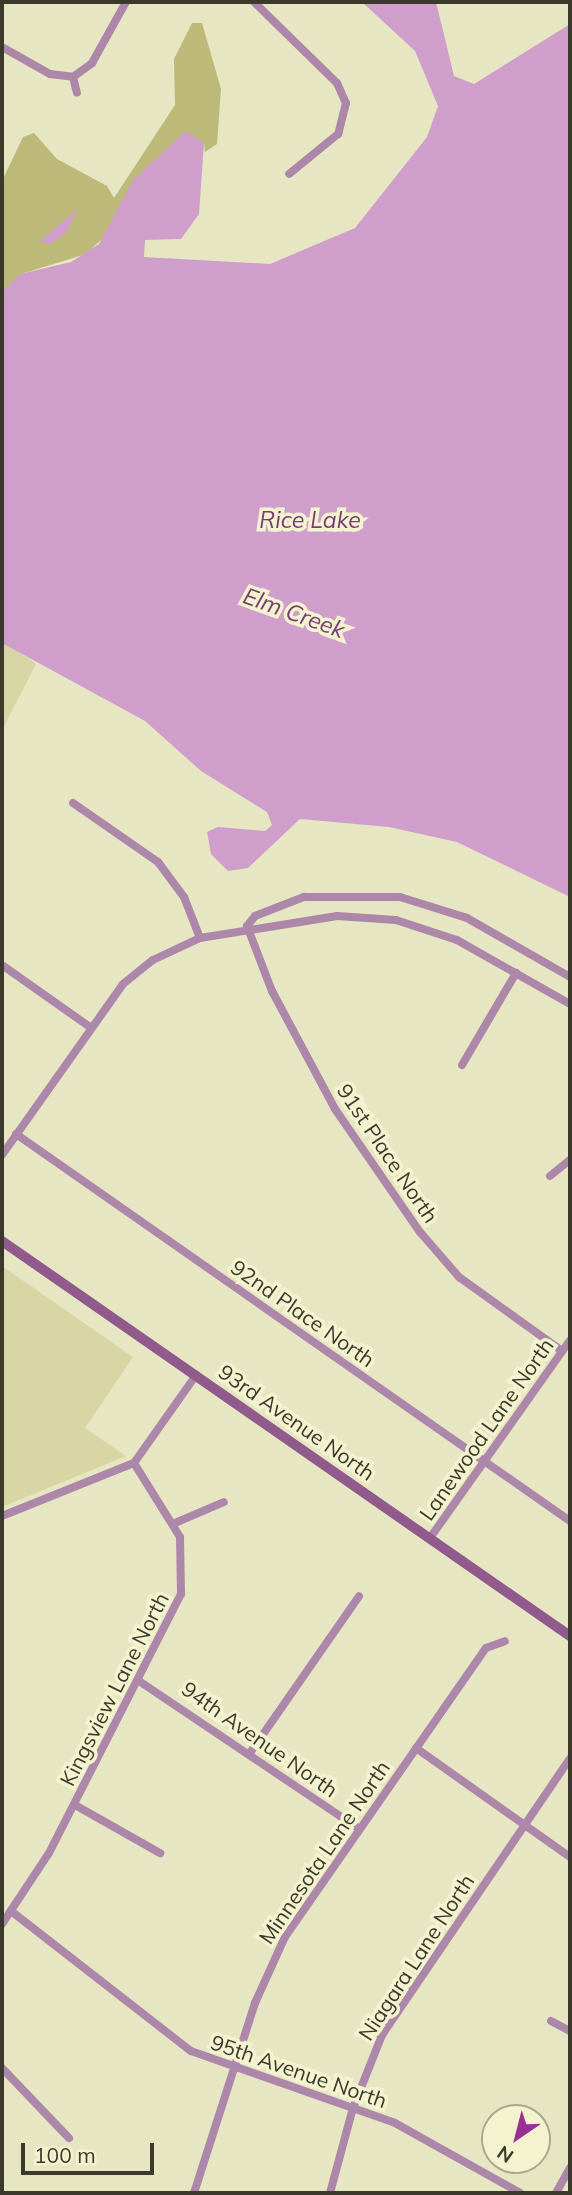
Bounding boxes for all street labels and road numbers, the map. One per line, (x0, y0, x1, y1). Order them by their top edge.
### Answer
street label: 91st Place North (332, 1079, 444, 1227)
street label: 92nd Place North (226, 1254, 380, 1372)
street label: Lanewood Lane North (414, 1333, 558, 1525)
street label: 93rd Avenue North (214, 1359, 380, 1485)
street label: Kingsview Lane North (54, 1588, 174, 1790)
street label: 94th Avenue North (177, 1676, 343, 1802)
street label: Minnesota Lane North (253, 1756, 395, 1948)
street label: Niagara Lane North (353, 1869, 479, 2045)
street label: 95th Avenue North (208, 2029, 390, 2113)

